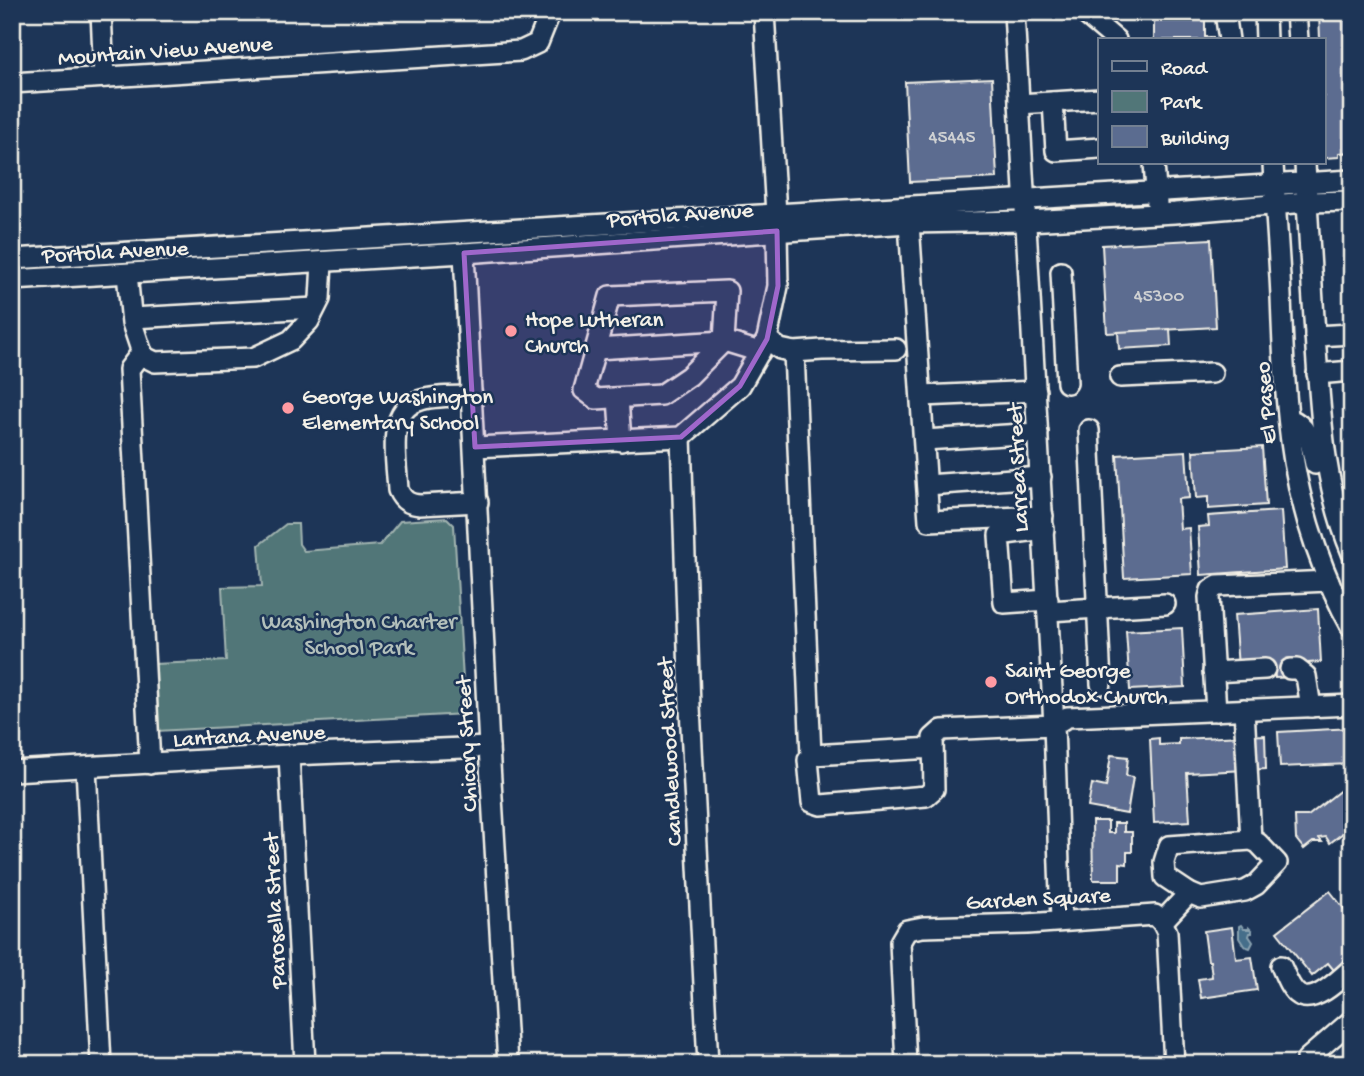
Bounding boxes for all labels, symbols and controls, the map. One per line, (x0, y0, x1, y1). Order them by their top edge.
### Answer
street label: Mountain View Avenue (57, 31, 275, 73)
legend (1098, 38, 1326, 164)
text: Road (1161, 58, 1209, 83)
text: Park (1160, 92, 1204, 117)
house number: 45445 (929, 127, 975, 150)
text: Building (1160, 128, 1230, 153)
street label: Portola Avenue (605, 198, 755, 235)
street label: Portola Avenue (40, 236, 190, 271)
house number: 45300 (1134, 286, 1184, 309)
place label: Hope Lutheran Church (525, 308, 663, 361)
marker: Hope Lutheran Church (503, 323, 519, 339)
street label: El Paseo (1250, 360, 1285, 445)
place label: George Washington Elementary School (302, 385, 493, 438)
marker: George Washington Elementary School (280, 400, 296, 416)
street label: Larrea Street (1003, 401, 1036, 533)
park label: Washington Charter School Park (262, 610, 458, 663)
street label: Candlewood Street (653, 655, 690, 847)
place label: Saint George Orthodox Church (1005, 659, 1168, 712)
street label: Chicory Street (451, 674, 486, 812)
marker: Saint George Orthodox Church (983, 674, 999, 690)
street label: Lantana Avenue (172, 720, 327, 755)
street label: Parosella Street (259, 831, 294, 990)
street label: Garden Square (965, 883, 1112, 918)

